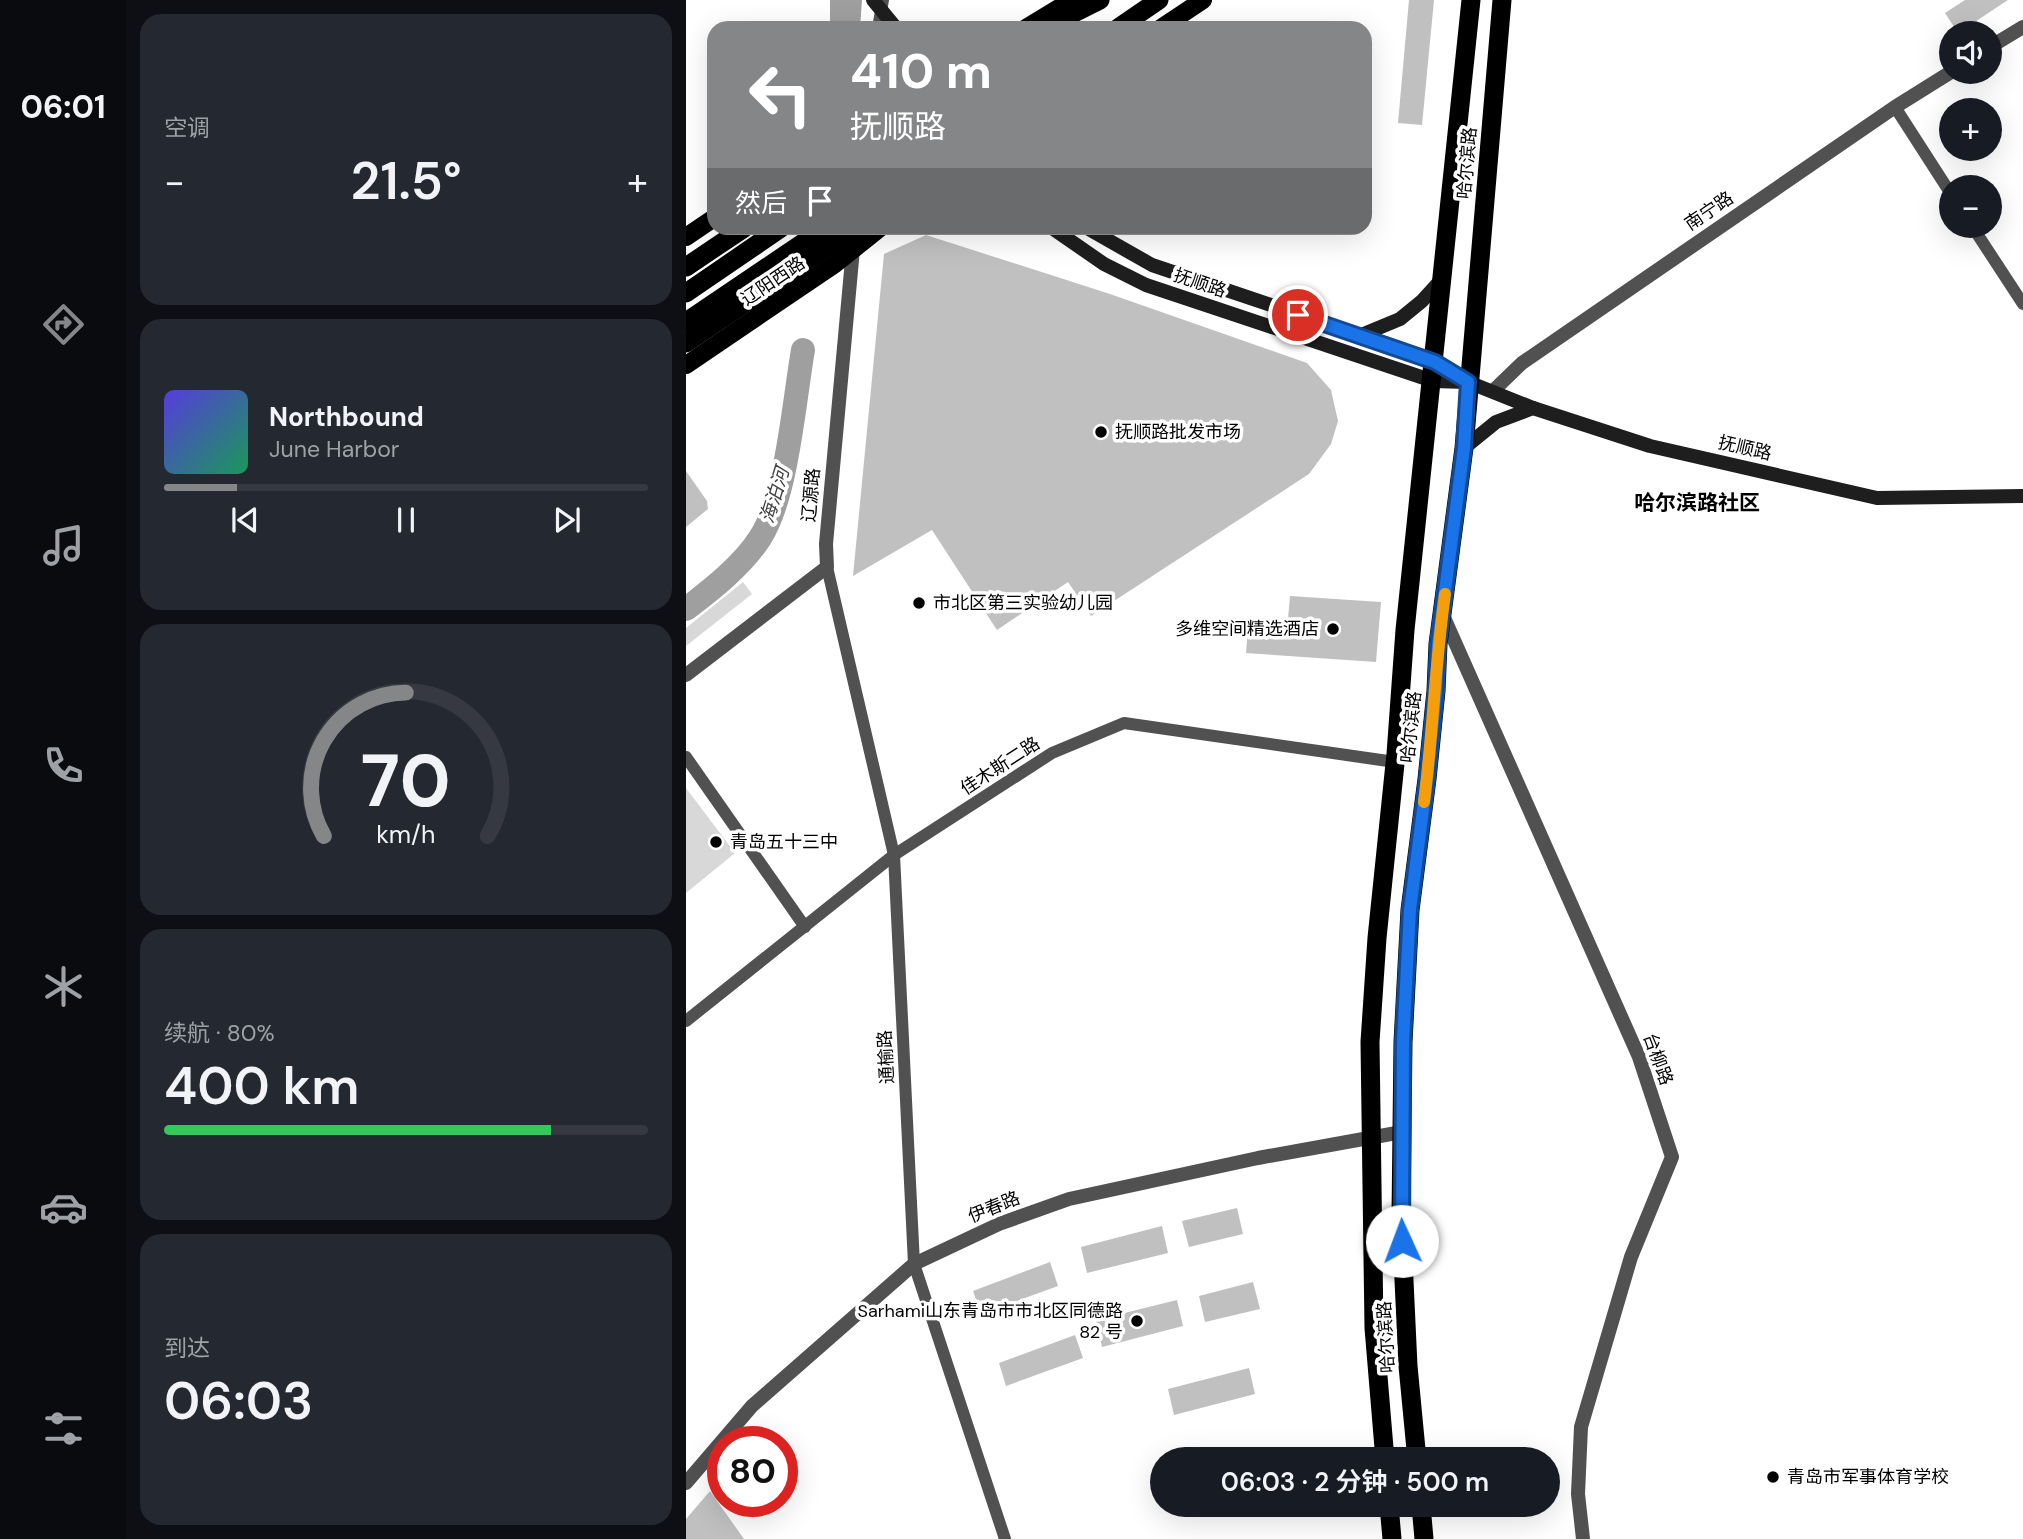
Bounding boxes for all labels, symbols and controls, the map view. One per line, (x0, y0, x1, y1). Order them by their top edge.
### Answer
map controls (1939, 21, 2002, 238)
button: sound (1939, 21, 2002, 84)
text: 410 m (850, 39, 992, 103)
icon: left (735, 49, 826, 140)
text: 06:01 (20, 86, 106, 128)
button: + (1939, 98, 2002, 161)
text: 抚顺路 (850, 106, 946, 148)
text: 空调 (164, 113, 210, 143)
street label: 哈尔滨路 (1452, 126, 1482, 200)
text: 21.5° (350, 147, 462, 215)
text: − (164, 157, 185, 207)
text: + (627, 157, 648, 207)
button: − (1939, 175, 2002, 238)
icon: arrive (801, 182, 839, 220)
text: 然后 (735, 186, 787, 220)
street label: 南宁路 (1680, 186, 1738, 236)
street label: 辽阳西路 (736, 251, 810, 311)
street label: 抚顺路 (1171, 263, 1229, 303)
pin (1268, 285, 1328, 345)
icon: arrive (1279, 296, 1317, 334)
icon: directions (39, 300, 88, 349)
text: Northbound (269, 400, 424, 434)
place label: 抚顺路批发市场 (1115, 420, 1241, 444)
marker: 抚顺路批发市场 (1093, 424, 1109, 440)
street label: 抚顺路 (1716, 430, 1774, 466)
text: June Harbor (269, 434, 399, 464)
water label: 海泊河 (754, 460, 796, 526)
street label: 辽源路 (797, 467, 825, 523)
district label: 哈尔滨路社区 (1634, 489, 1760, 517)
icon: previous (226, 501, 264, 539)
icon: pause (387, 501, 425, 539)
icon: next (548, 501, 586, 539)
icon: music (39, 521, 88, 570)
place label: 市北区第三实验幼儿园 (933, 591, 1113, 615)
marker: 市北区第三实验幼儿园 (911, 595, 927, 611)
place label: 多维空间精选酒店 (1175, 617, 1319, 641)
marker: 多维空间精选酒店 (1325, 621, 1341, 637)
street label: 哈尔滨路 (1395, 690, 1427, 764)
street label: 佳木斯二路 (956, 731, 1044, 801)
text: 70 (361, 734, 451, 829)
icon: phone (39, 741, 88, 790)
text: km/h (376, 817, 436, 850)
place label: 青岛五十三中 (730, 830, 838, 854)
marker: 青岛五十三中 (708, 834, 724, 850)
icon: climate (39, 962, 88, 1011)
text: 续航 · 80% (164, 1018, 275, 1048)
street label: 通榆路 (873, 1029, 899, 1085)
street label: 台柳路 (1637, 1030, 1679, 1088)
text: 400 km (164, 1052, 360, 1120)
icon: car (39, 1183, 88, 1232)
street label: 伊春路 (964, 1186, 1024, 1228)
position arrow (1365, 1204, 1439, 1278)
place label: Sarhami山东青岛市市北区同德路 82 号 (858, 1299, 1123, 1344)
street label: 哈尔滨路 (1372, 1300, 1400, 1374)
marker: Sarhami山东青岛市市北区同德路 82 号 (1129, 1313, 1145, 1329)
text: 到达 (164, 1333, 210, 1363)
text: 06:03 (164, 1367, 313, 1435)
icon: filters (39, 1404, 88, 1453)
speed limit sign: 80 (707, 1426, 798, 1517)
text: 06:03 · 2 分钟 · 500 m (1221, 1465, 1489, 1499)
place label: 青岛市军事体育学校 (1787, 1465, 1949, 1489)
marker: 青岛市军事体育学校 (1765, 1469, 1781, 1485)

